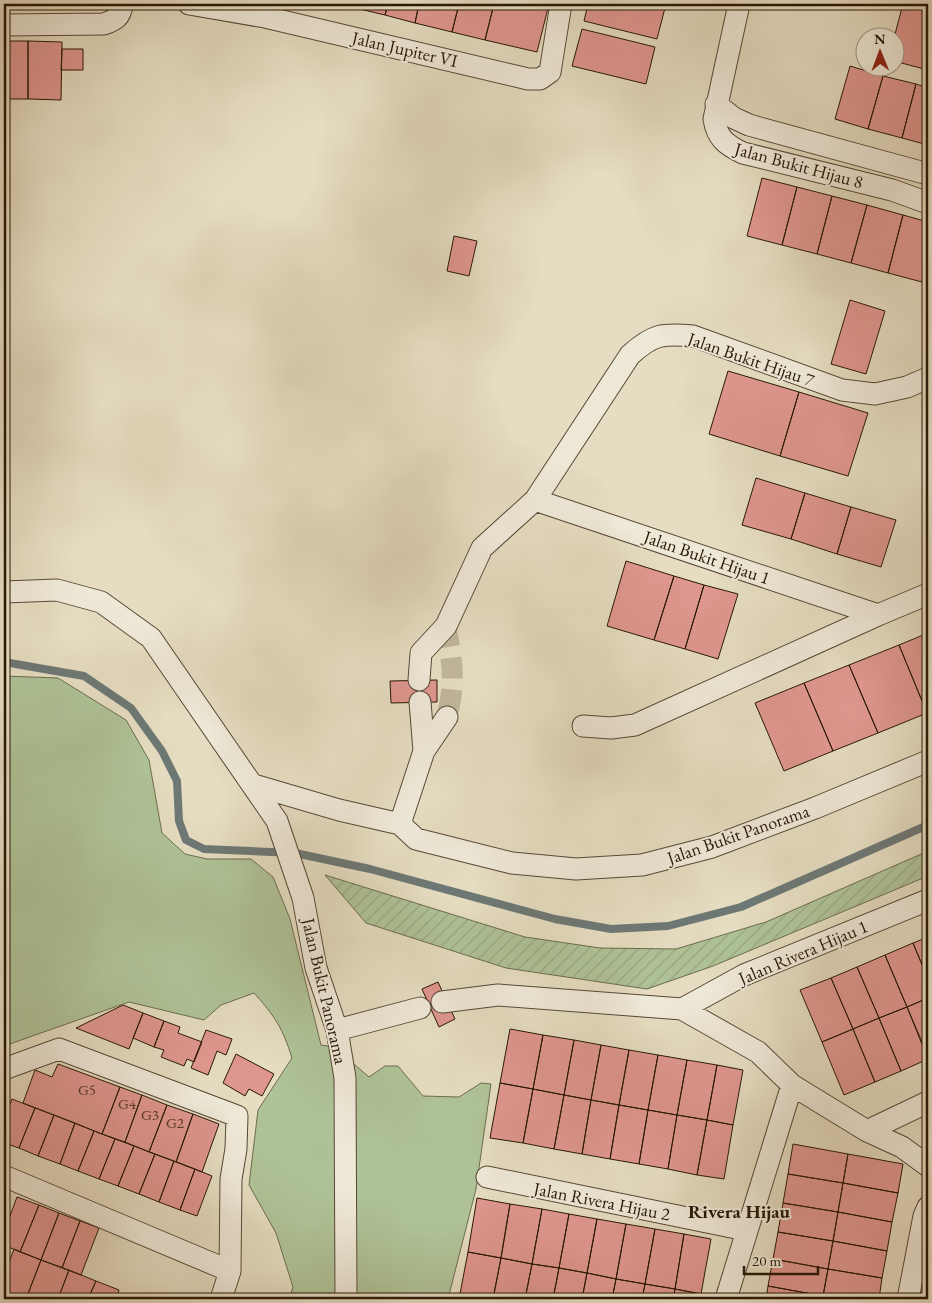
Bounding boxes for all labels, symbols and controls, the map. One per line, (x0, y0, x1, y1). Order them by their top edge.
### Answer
street label: Jalan Jupiter VI (348, 25, 460, 72)
north arrow (854, 28, 904, 78)
text: N (874, 30, 886, 48)
street label: Jalan Bukit Hijau 8 (730, 136, 866, 193)
street label: Jalan Bukit Hijau 7 (683, 326, 818, 391)
street label: Jalan Bukit Hijau 1 (639, 524, 773, 589)
street label: Jalan Bukit Panorama (662, 799, 813, 870)
street label: Jalan Bukit Panorama (297, 914, 353, 1067)
street label: Jalan Rivera Hijau 1 (733, 914, 871, 990)
house number: G5 (78, 1080, 96, 1099)
house number: G4 (118, 1094, 137, 1113)
house number: G3 (141, 1105, 159, 1124)
house number: G2 (166, 1113, 185, 1132)
street label: Jalan Rivera Hijau 2 (530, 1176, 672, 1226)
district label: Rivera Hijau (688, 1199, 791, 1224)
scale bar (744, 1243, 818, 1275)
text: 20 m (752, 1251, 781, 1270)

